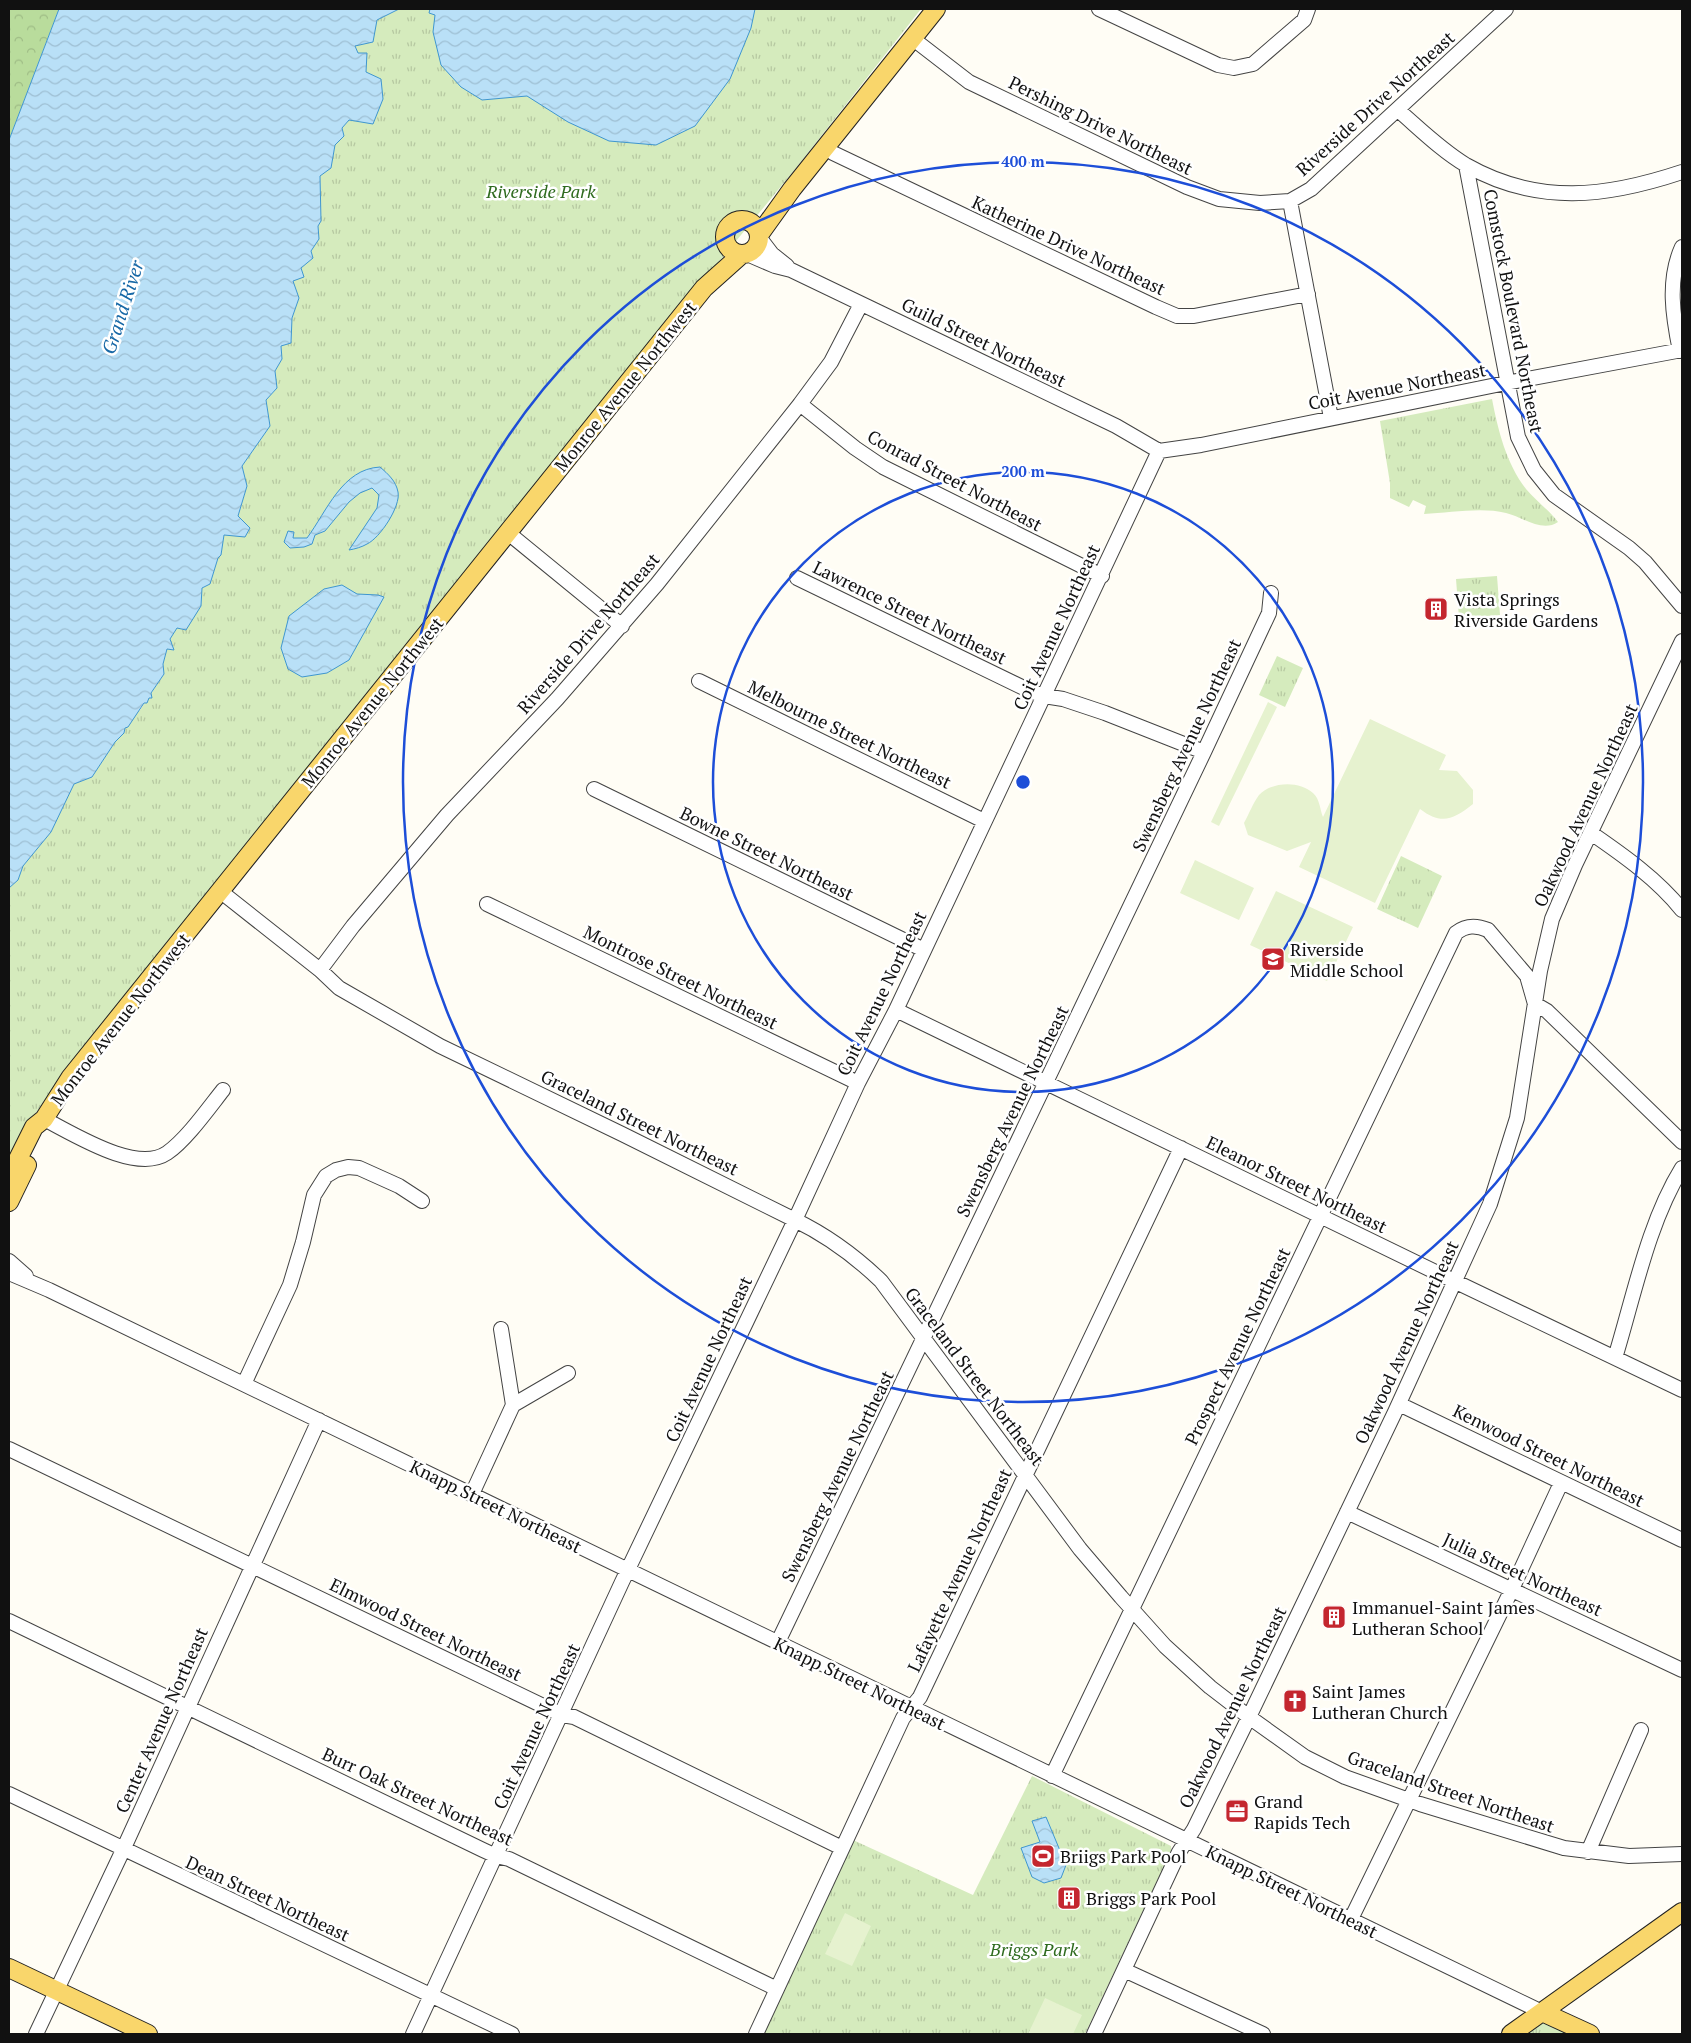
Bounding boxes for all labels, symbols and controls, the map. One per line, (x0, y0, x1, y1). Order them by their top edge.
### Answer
street label: Riverside Drive Northeast (1291, 25, 1460, 181)
street label: Pershing Drive Northeast (1005, 70, 1197, 180)
text: 400 m (1001, 151, 1045, 171)
park label: Riverside Park (485, 179, 596, 203)
street label: Comstock Boulevard Northeast (1479, 187, 1550, 435)
street label: Katherine Drive Northeast (968, 190, 1170, 301)
water label: Grand River (95, 256, 149, 357)
street label: Guild Street Northeast (898, 292, 1071, 392)
street label: Monroe Avenue Northwest (549, 295, 702, 476)
street label: Coit Avenue Northeast (1306, 357, 1488, 415)
street label: Conrad Street Northeast (864, 424, 1047, 536)
text: 200 m (1001, 461, 1045, 481)
street label: Coit Avenue Northeast (1007, 540, 1105, 714)
street label: Riverside Drive Northeast (512, 547, 665, 718)
street label: Lawrence Street Northeast (809, 555, 1011, 670)
place label: Vista Springs Riverside Gardens (1454, 587, 1598, 632)
building icon: Vista Springs Riverside Gardens (1423, 596, 1449, 622)
street label: Monroe Avenue Northwest (296, 611, 449, 792)
street label: Swensberg Avenue Northeast (1126, 634, 1246, 855)
street label: Melbourne Street Northeast (744, 674, 956, 794)
street label: Oakwood Avenue Northeast (1527, 699, 1643, 911)
centre of rings (1014, 773, 1032, 791)
street label: Bowne Street Northeast (676, 800, 858, 906)
street label: Coit Avenue Northeast (831, 906, 931, 1079)
street label: Montrose Street Northeast (580, 919, 782, 1035)
street label: Monroe Avenue Northwest (45, 927, 195, 1110)
place label: Riverside Middle School (1290, 937, 1404, 982)
school or university icon: Riverside Middle School (1260, 946, 1286, 972)
street label: Swensberg Avenue Northeast (950, 1001, 1074, 1221)
street label: Graceland Street Northeast (537, 1064, 743, 1181)
street label: Eleanor Street Northeast (1203, 1130, 1392, 1238)
street label: Oakwood Avenue Northeast (1348, 1236, 1464, 1448)
street label: Prospect Avenue Northeast (1179, 1243, 1295, 1449)
street label: Coit Avenue Northeast (659, 1272, 757, 1446)
street label: Graceland Street Northeast (900, 1282, 1050, 1470)
street label: Swensberg Avenue Northeast (775, 1366, 899, 1586)
street label: Kenwood Street Northeast (1449, 1398, 1649, 1512)
street label: Knapp Street Northeast (406, 1454, 586, 1558)
street label: Lafayette Avenue Northeast (901, 1464, 1017, 1676)
street label: Julia Street Northeast (1439, 1527, 1607, 1622)
street label: Elmwood Street Northeast (326, 1572, 526, 1686)
place label: Immanuel-Saint James Lutheran School (1352, 1595, 1535, 1640)
street label: Oakwood Avenue Northeast (1173, 1602, 1292, 1812)
building icon: Immanuel-Saint James Lutheran School (1321, 1604, 1347, 1630)
street label: Center Avenue Northeast (109, 1623, 213, 1817)
street label: Knapp Street Northeast (770, 1631, 950, 1735)
street label: Coit Avenue Northeast (487, 1639, 585, 1813)
place label: Saint James Lutheran Church (1312, 1679, 1448, 1724)
church icon: Saint James Lutheran Church (1282, 1688, 1308, 1714)
street label: Burr Oak Street Northeast (319, 1741, 518, 1851)
street label: Graceland Street Northeast (1344, 1744, 1558, 1838)
place label: Grand Rapids Tech (1254, 1789, 1351, 1834)
office icon: Grand Rapids Tech (1224, 1798, 1250, 1824)
street label: Knapp Street Northeast (1202, 1839, 1382, 1943)
sports icon: Briigs Park Pool (1030, 1843, 1056, 1869)
place label: Briigs Park Pool (1060, 1844, 1186, 1868)
street label: Dean Street Northeast (182, 1849, 354, 1947)
building icon: Briggs Park Pool (1056, 1885, 1082, 1911)
place label: Briggs Park Pool (1086, 1886, 1216, 1910)
park label: Briggs Park (989, 1937, 1078, 1961)

